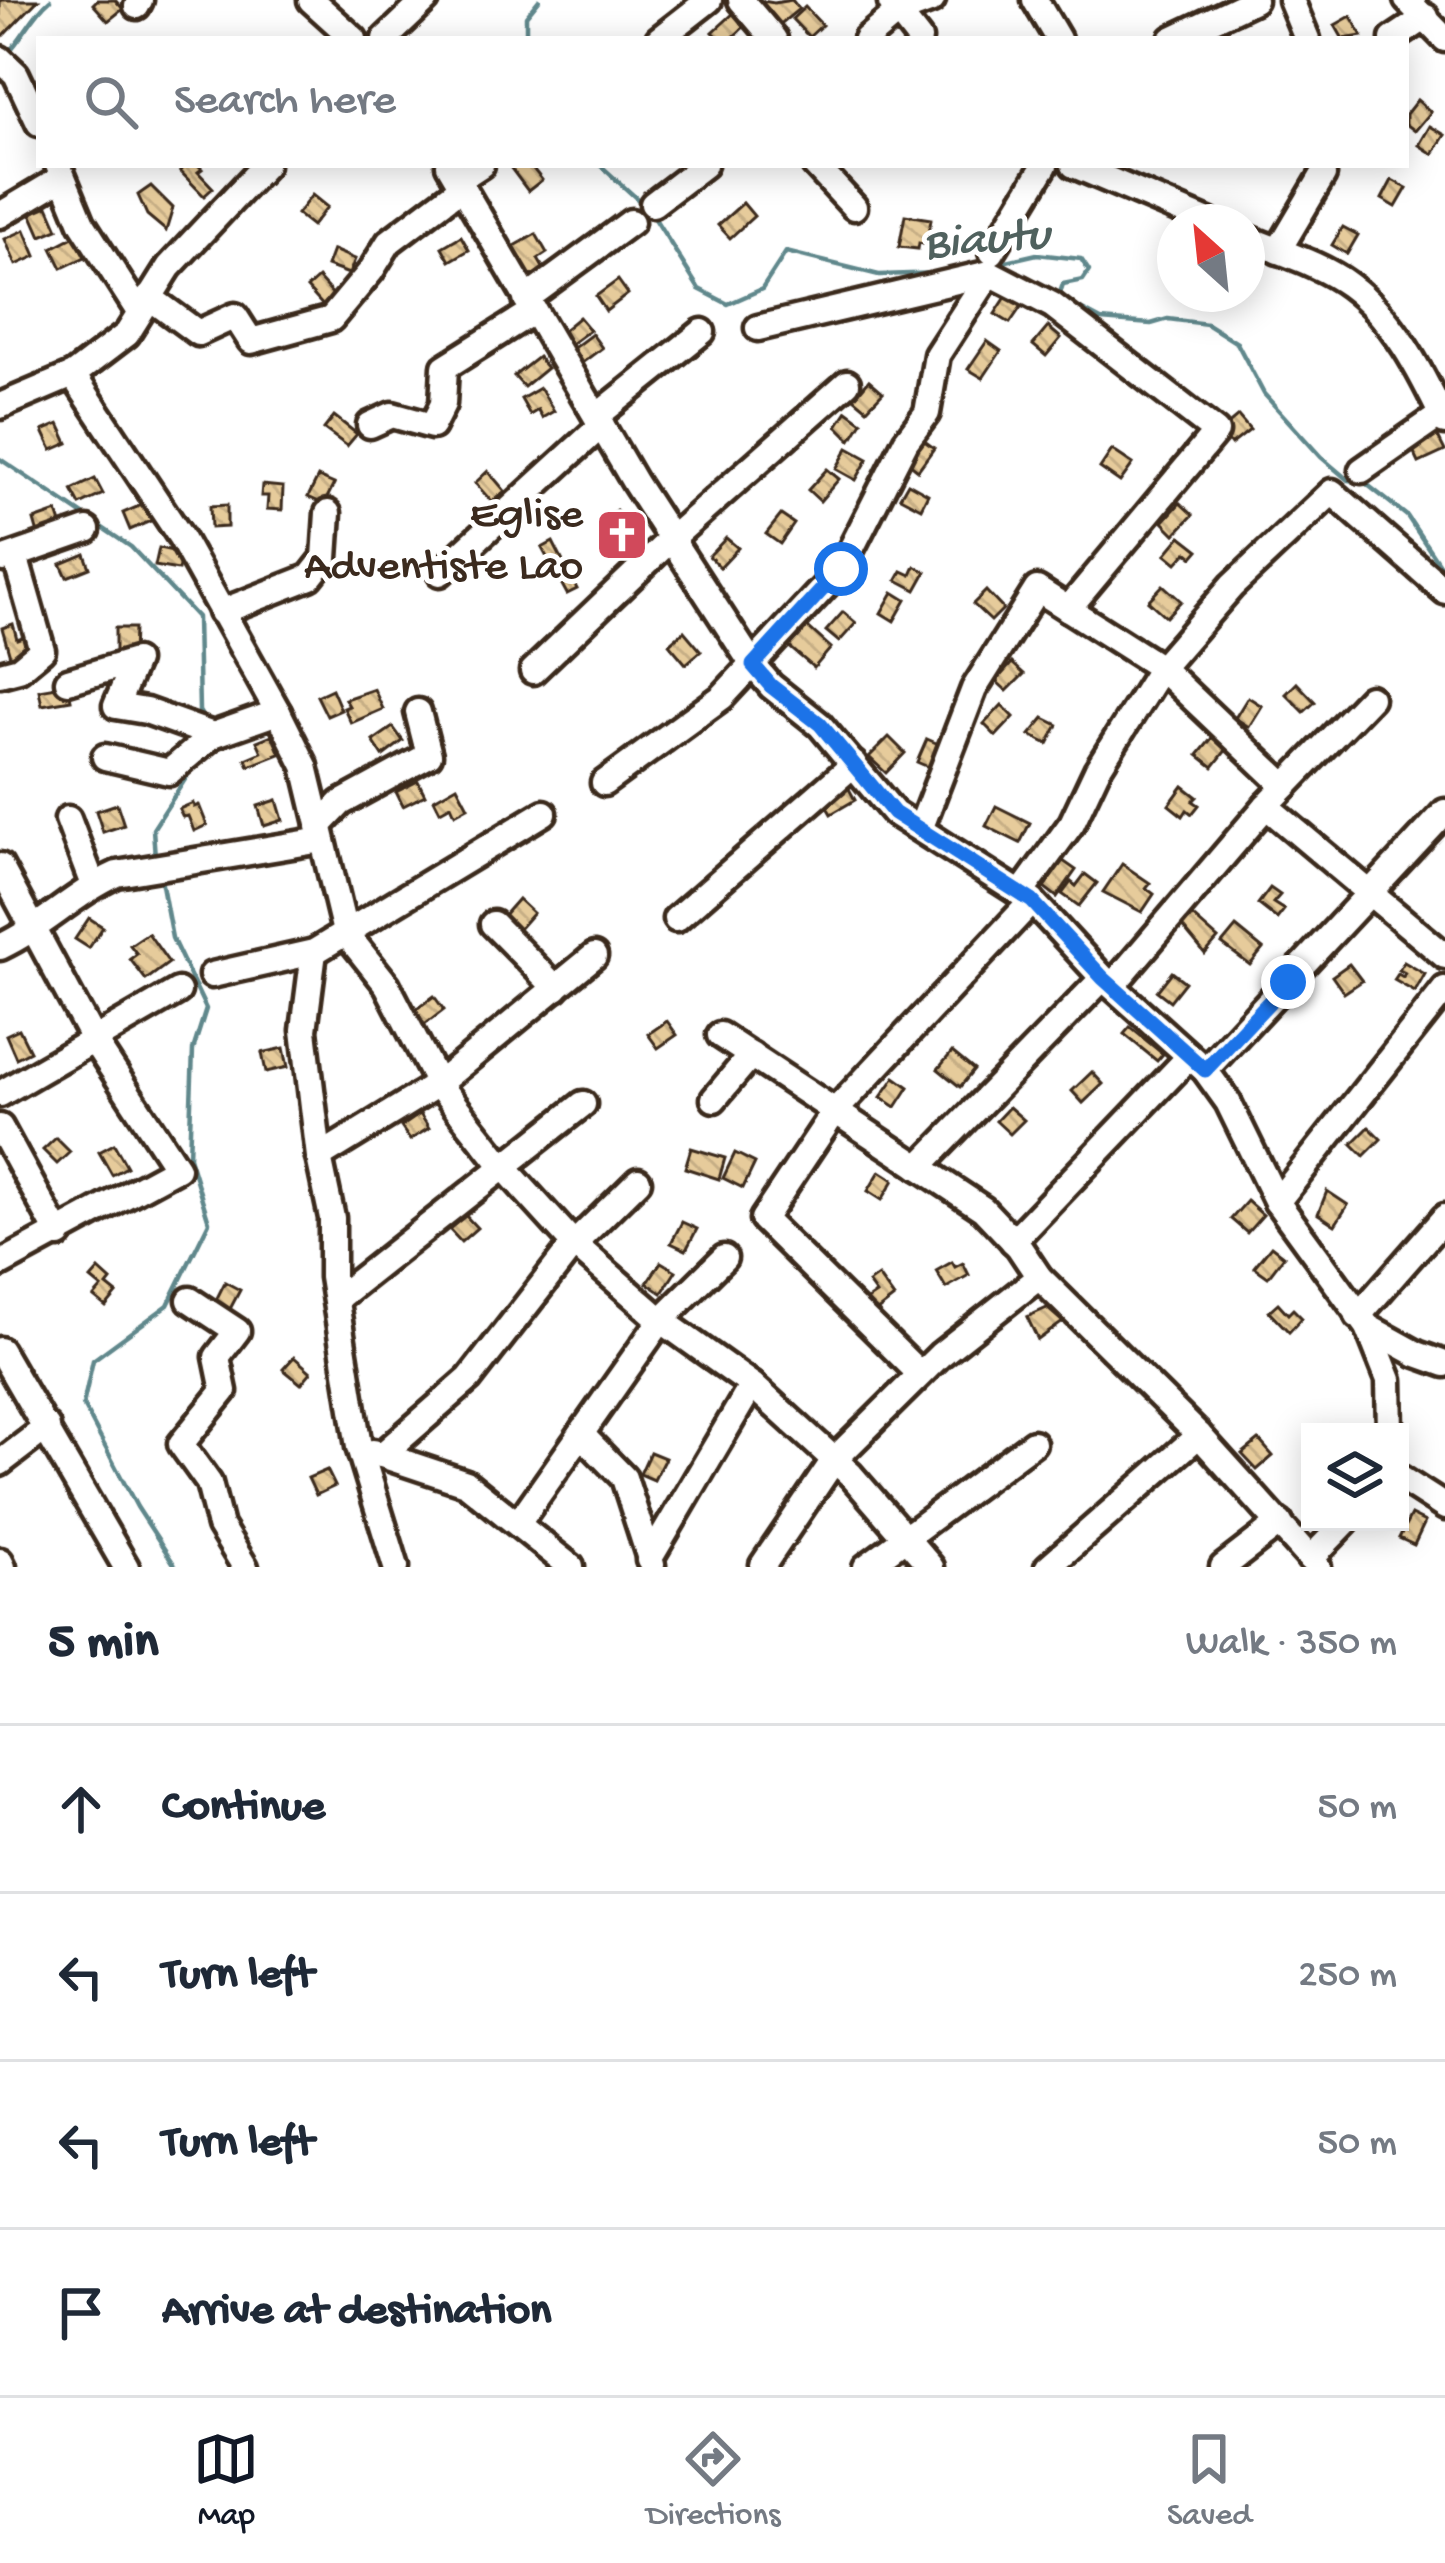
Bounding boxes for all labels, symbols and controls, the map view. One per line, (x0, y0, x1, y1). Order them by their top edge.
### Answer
search box (36, 36, 1409, 168)
icon: search (78, 69, 144, 135)
text: Search here (174, 76, 396, 129)
north arrow (1157, 204, 1265, 312)
water label: Biautu (921, 208, 1056, 276)
place label: Eglise Adventiste Lao (304, 490, 584, 595)
church icon: Eglise Adventiste Lao (594, 507, 650, 563)
route start (814, 542, 868, 596)
route end (1261, 955, 1315, 1009)
map controls (1301, 1423, 1409, 1531)
button: layers (1301, 1423, 1409, 1531)
text: 5 min (48, 1615, 158, 1675)
text: Walk · 350 m (1186, 1622, 1397, 1668)
icon: ahead (48, 1776, 114, 1842)
text: Continue (162, 1782, 325, 1835)
text: 50 m (1317, 1786, 1397, 1832)
icon: left (48, 1944, 114, 2010)
text: Turn left (162, 1950, 314, 2003)
text: 250 m (1298, 1954, 1397, 2000)
icon: left (48, 2112, 114, 2178)
text: Turn left (162, 2118, 314, 2171)
text: 50 m (1317, 2122, 1397, 2168)
icon: arrive (48, 2280, 114, 2346)
text: Arrive at destination (162, 2286, 551, 2339)
tab: Map (193, 2426, 259, 2536)
tab: Directions (646, 2426, 780, 2536)
tab: Saved (1167, 2426, 1252, 2536)

